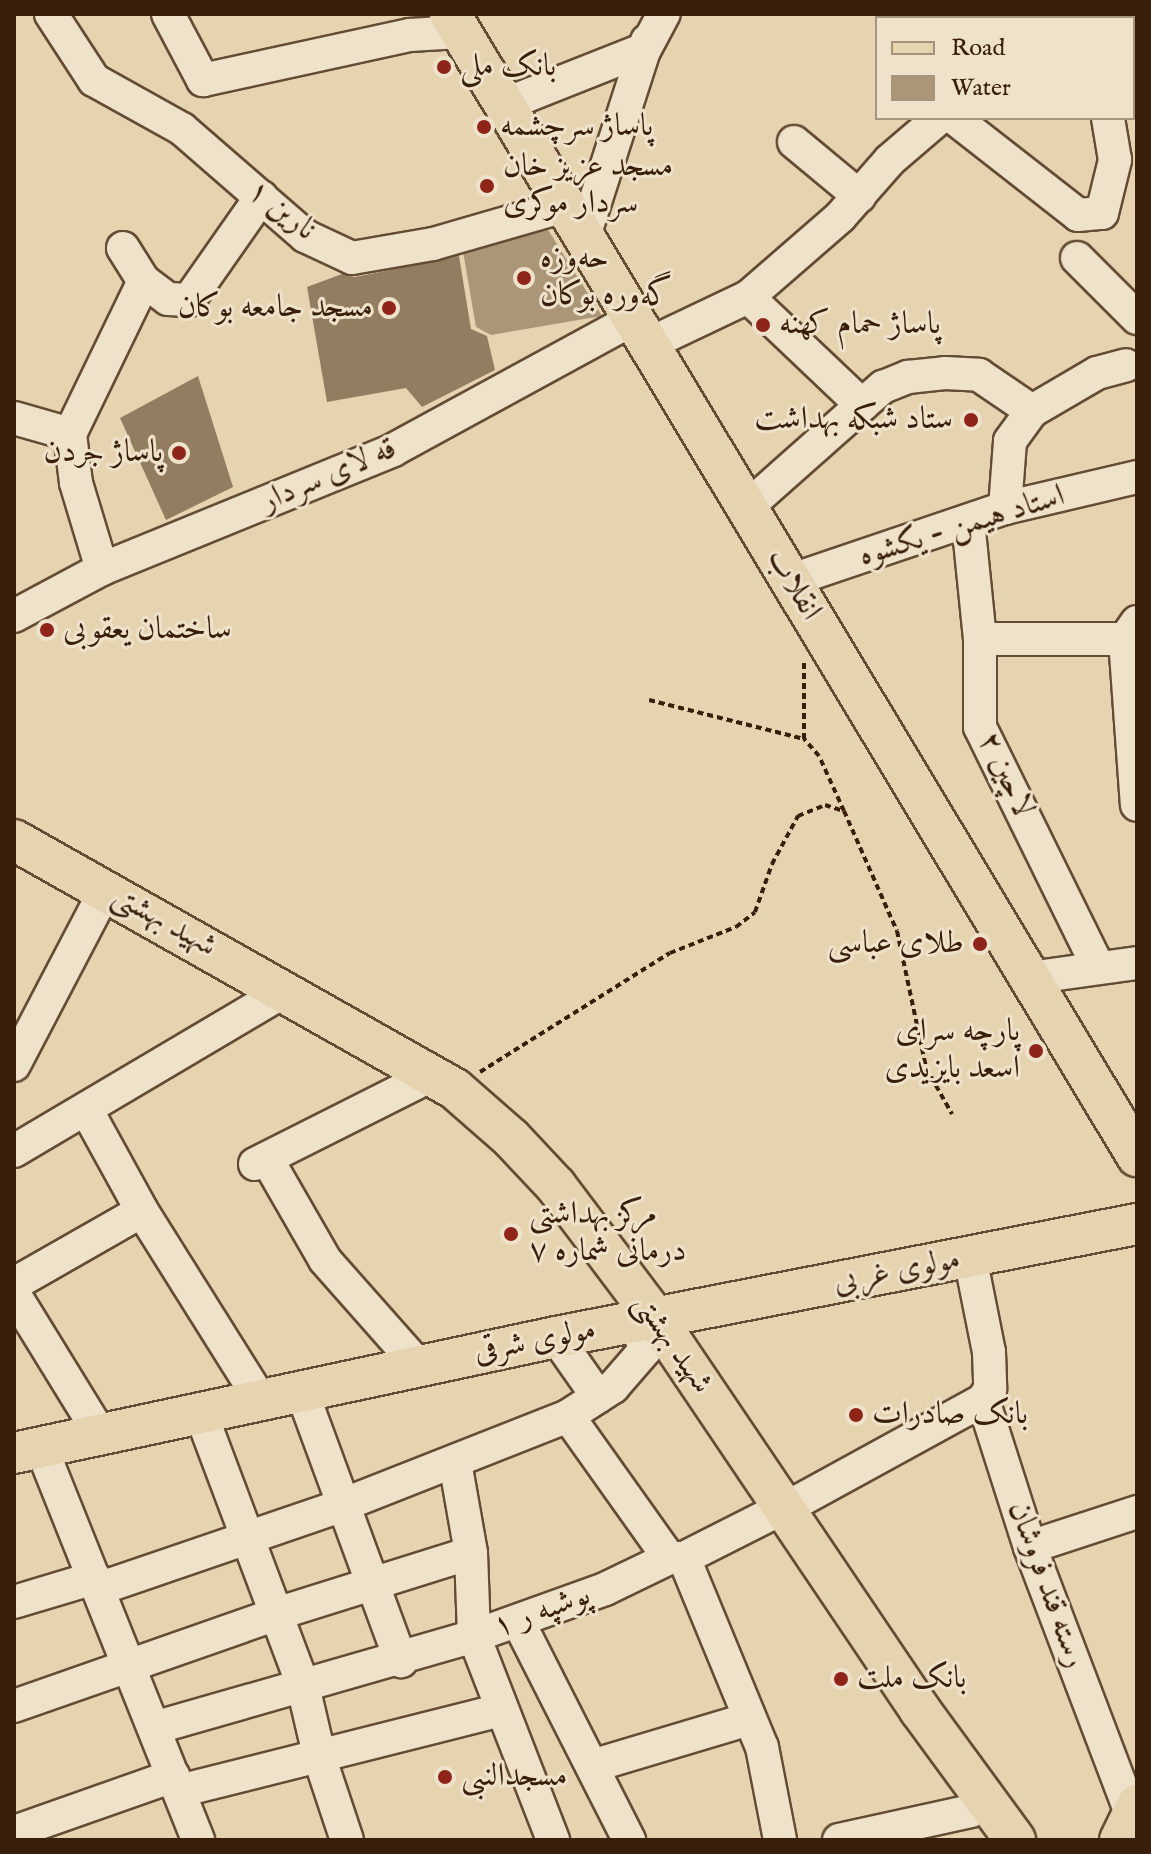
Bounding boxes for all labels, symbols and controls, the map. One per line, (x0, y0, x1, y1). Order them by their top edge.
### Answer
legend (875, 16, 1135, 120)
text: Road (951, 33, 1005, 64)
place label: بانک ملی (460, 48, 556, 86)
marker: بانک ملی (435, 58, 453, 76)
text: Water (951, 73, 1011, 104)
place label: پاساژ سرچشمه (500, 108, 653, 146)
marker: پاساژ سرچشمه (475, 118, 493, 136)
place label: مسجد عزیز خان سردار موکری (503, 149, 673, 224)
street label: نارین ۱ (239, 172, 323, 250)
marker: مسجد عزیز خان سردار موکری (478, 177, 496, 195)
place label: حه‌وزه گه‌وره بوکان (540, 241, 672, 316)
marker: حه‌وزه گه‌وره بوکان (515, 269, 533, 287)
place label: مسجد جامعه بوکان (178, 289, 373, 327)
marker: مسجد جامعه بوکان (380, 299, 398, 317)
place label: پاساژ حمام کهنه (779, 306, 941, 344)
marker: پاساژ حمام کهنه (754, 316, 772, 334)
place label: ستاد شبکه بهداشت (754, 401, 953, 439)
marker: ستاد شبکه بهداشت (960, 409, 982, 431)
street label: قه لای سردار (256, 430, 402, 522)
place label: پاساژ جردن (44, 434, 163, 472)
marker: پاساژ جردن (170, 444, 188, 462)
street label: استاد هیمن - یکشوه (854, 477, 1070, 577)
street label: انقلاب (757, 542, 829, 628)
place label: ساختمان یعقوبی (63, 611, 232, 649)
marker: ساختمان یعقوبی (38, 621, 56, 639)
street label: لاچین ۲ (969, 726, 1041, 824)
street label: شهید بهشتی (105, 878, 223, 966)
place label: طلای عباسی (828, 925, 964, 963)
marker: طلای عباسی (971, 935, 989, 953)
place label: پارچه سرای اسعد بایزیدی (885, 1014, 1020, 1089)
marker: پارچه سرای اسعد بایزیدی (1027, 1042, 1045, 1060)
place label: مرکز بهداشتی درمانی شماره ۷ (529, 1197, 686, 1272)
marker: مرکز بهداشتی درمانی شماره ۷ (500, 1223, 522, 1245)
street label: مولوی غربی (830, 1241, 964, 1303)
street label: شهید بهشتی (624, 1286, 720, 1402)
street label: مولوی شرقی (471, 1311, 599, 1373)
place label: بانک صادرات (872, 1396, 1028, 1434)
marker: بانک صادرات (847, 1406, 865, 1424)
street label: رسته قند فروشان (998, 1497, 1094, 1673)
street label: ۱ پوشپه ر (488, 1577, 596, 1647)
place label: بانک ملت (857, 1660, 967, 1698)
marker: بانک ملت (832, 1670, 850, 1688)
place label: مسجدالنبی (461, 1758, 567, 1796)
marker: مسجدالنبی (436, 1768, 454, 1786)

